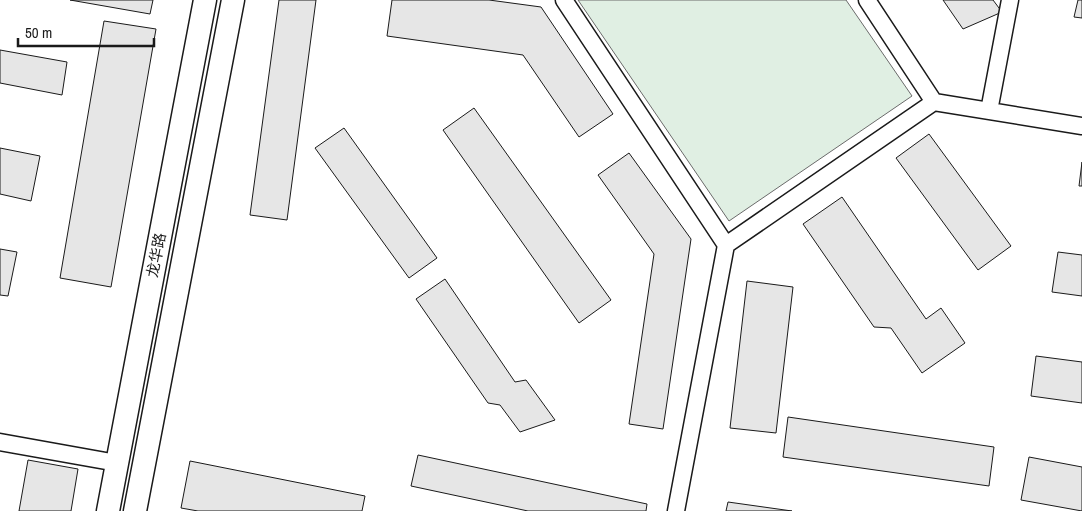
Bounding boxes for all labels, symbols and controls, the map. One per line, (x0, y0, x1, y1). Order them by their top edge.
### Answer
scale bar (18, 15, 154, 47)
text: 50 m (25, 22, 52, 43)
street label: 龙华路 (141, 231, 171, 279)

